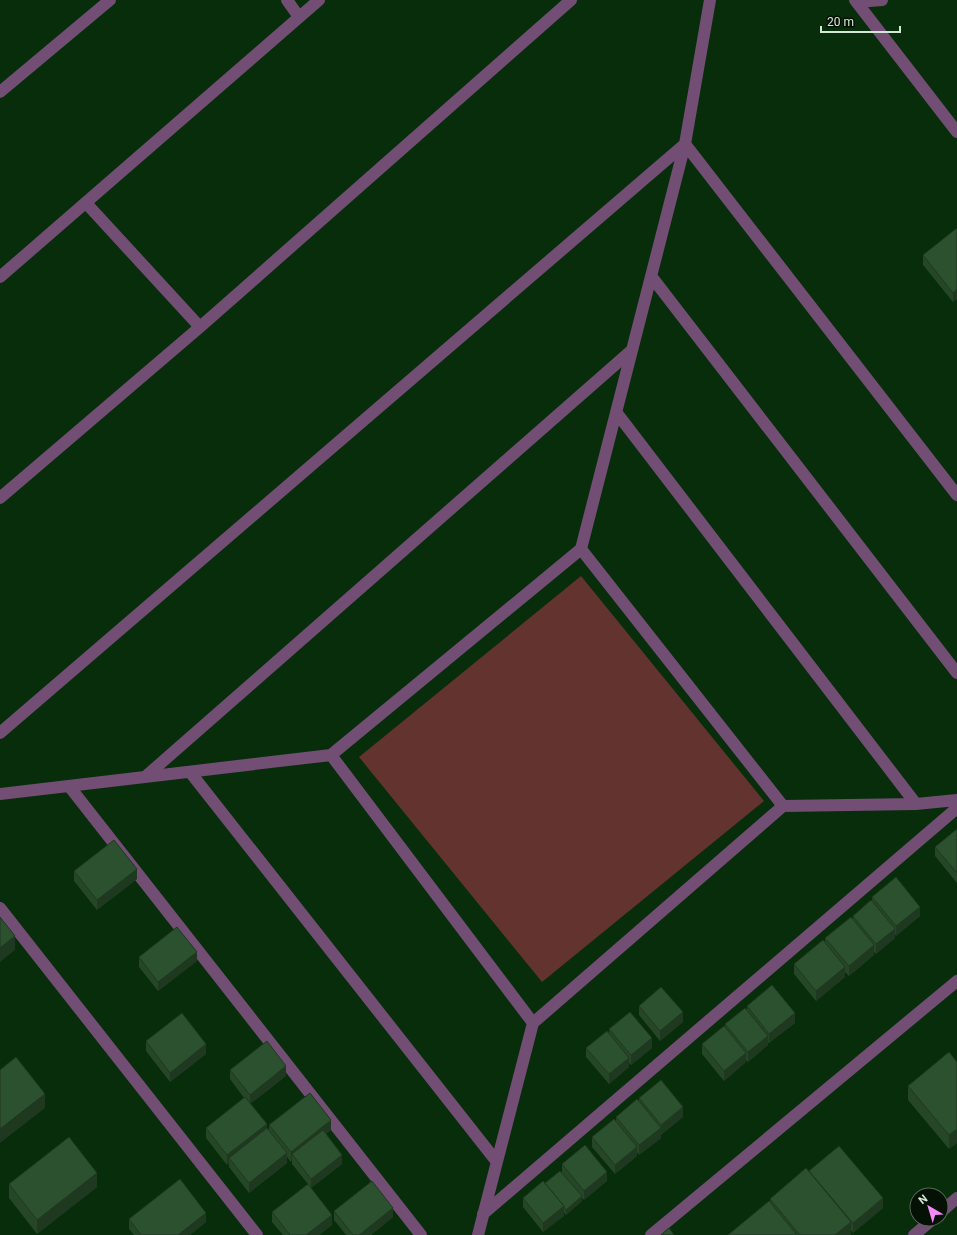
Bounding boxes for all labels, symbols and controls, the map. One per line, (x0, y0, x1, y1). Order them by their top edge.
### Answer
scale bar (821, 8, 900, 34)
text: 20 m (827, 15, 854, 29)
north arrow (909, 1187, 949, 1227)
text: N (916, 1192, 930, 1207)

